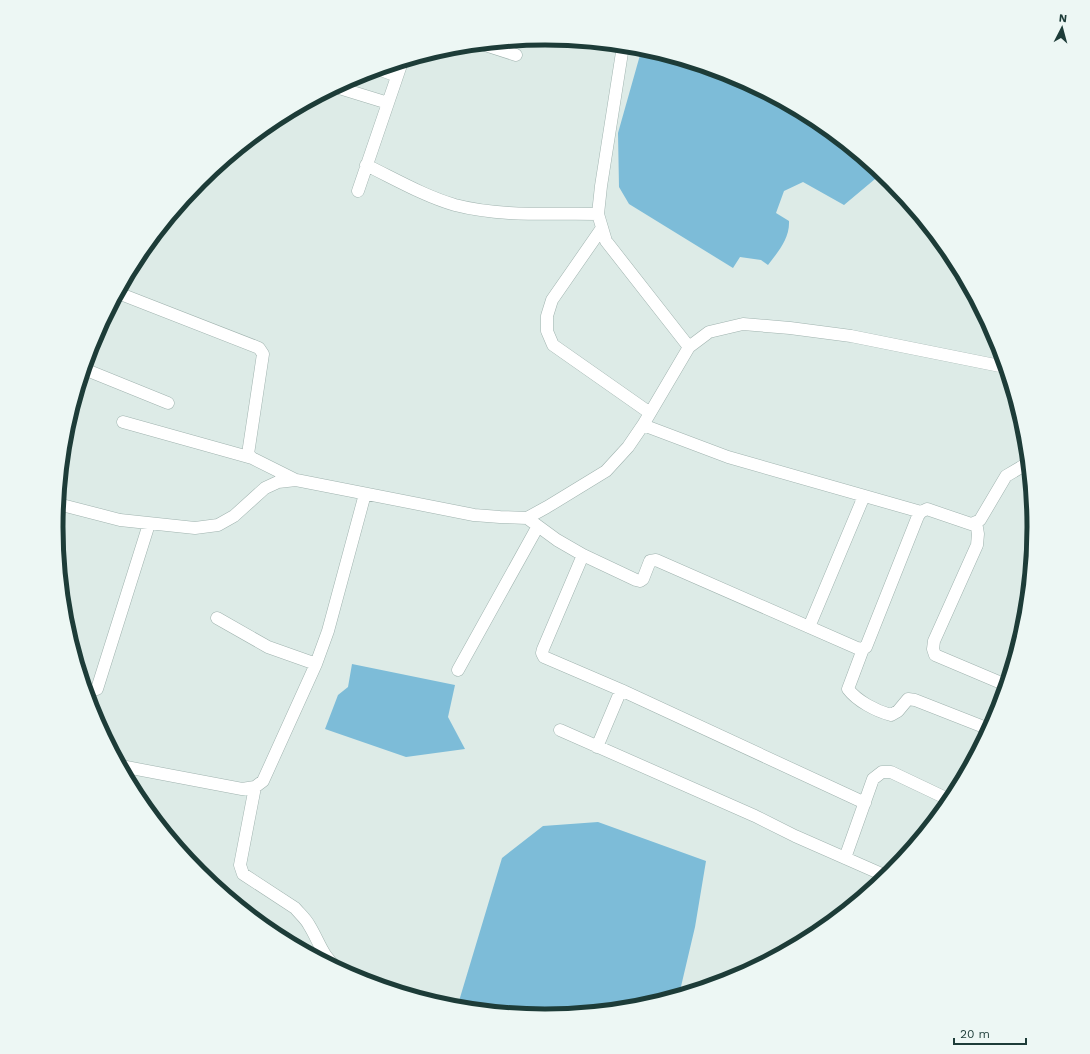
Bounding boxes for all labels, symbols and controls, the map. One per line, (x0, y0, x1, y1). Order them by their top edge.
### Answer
north arrow (1042, 8, 1082, 48)
text: N (1058, 12, 1068, 25)
scale bar (954, 1020, 1026, 1046)
text: 20 m (960, 1027, 990, 1041)

